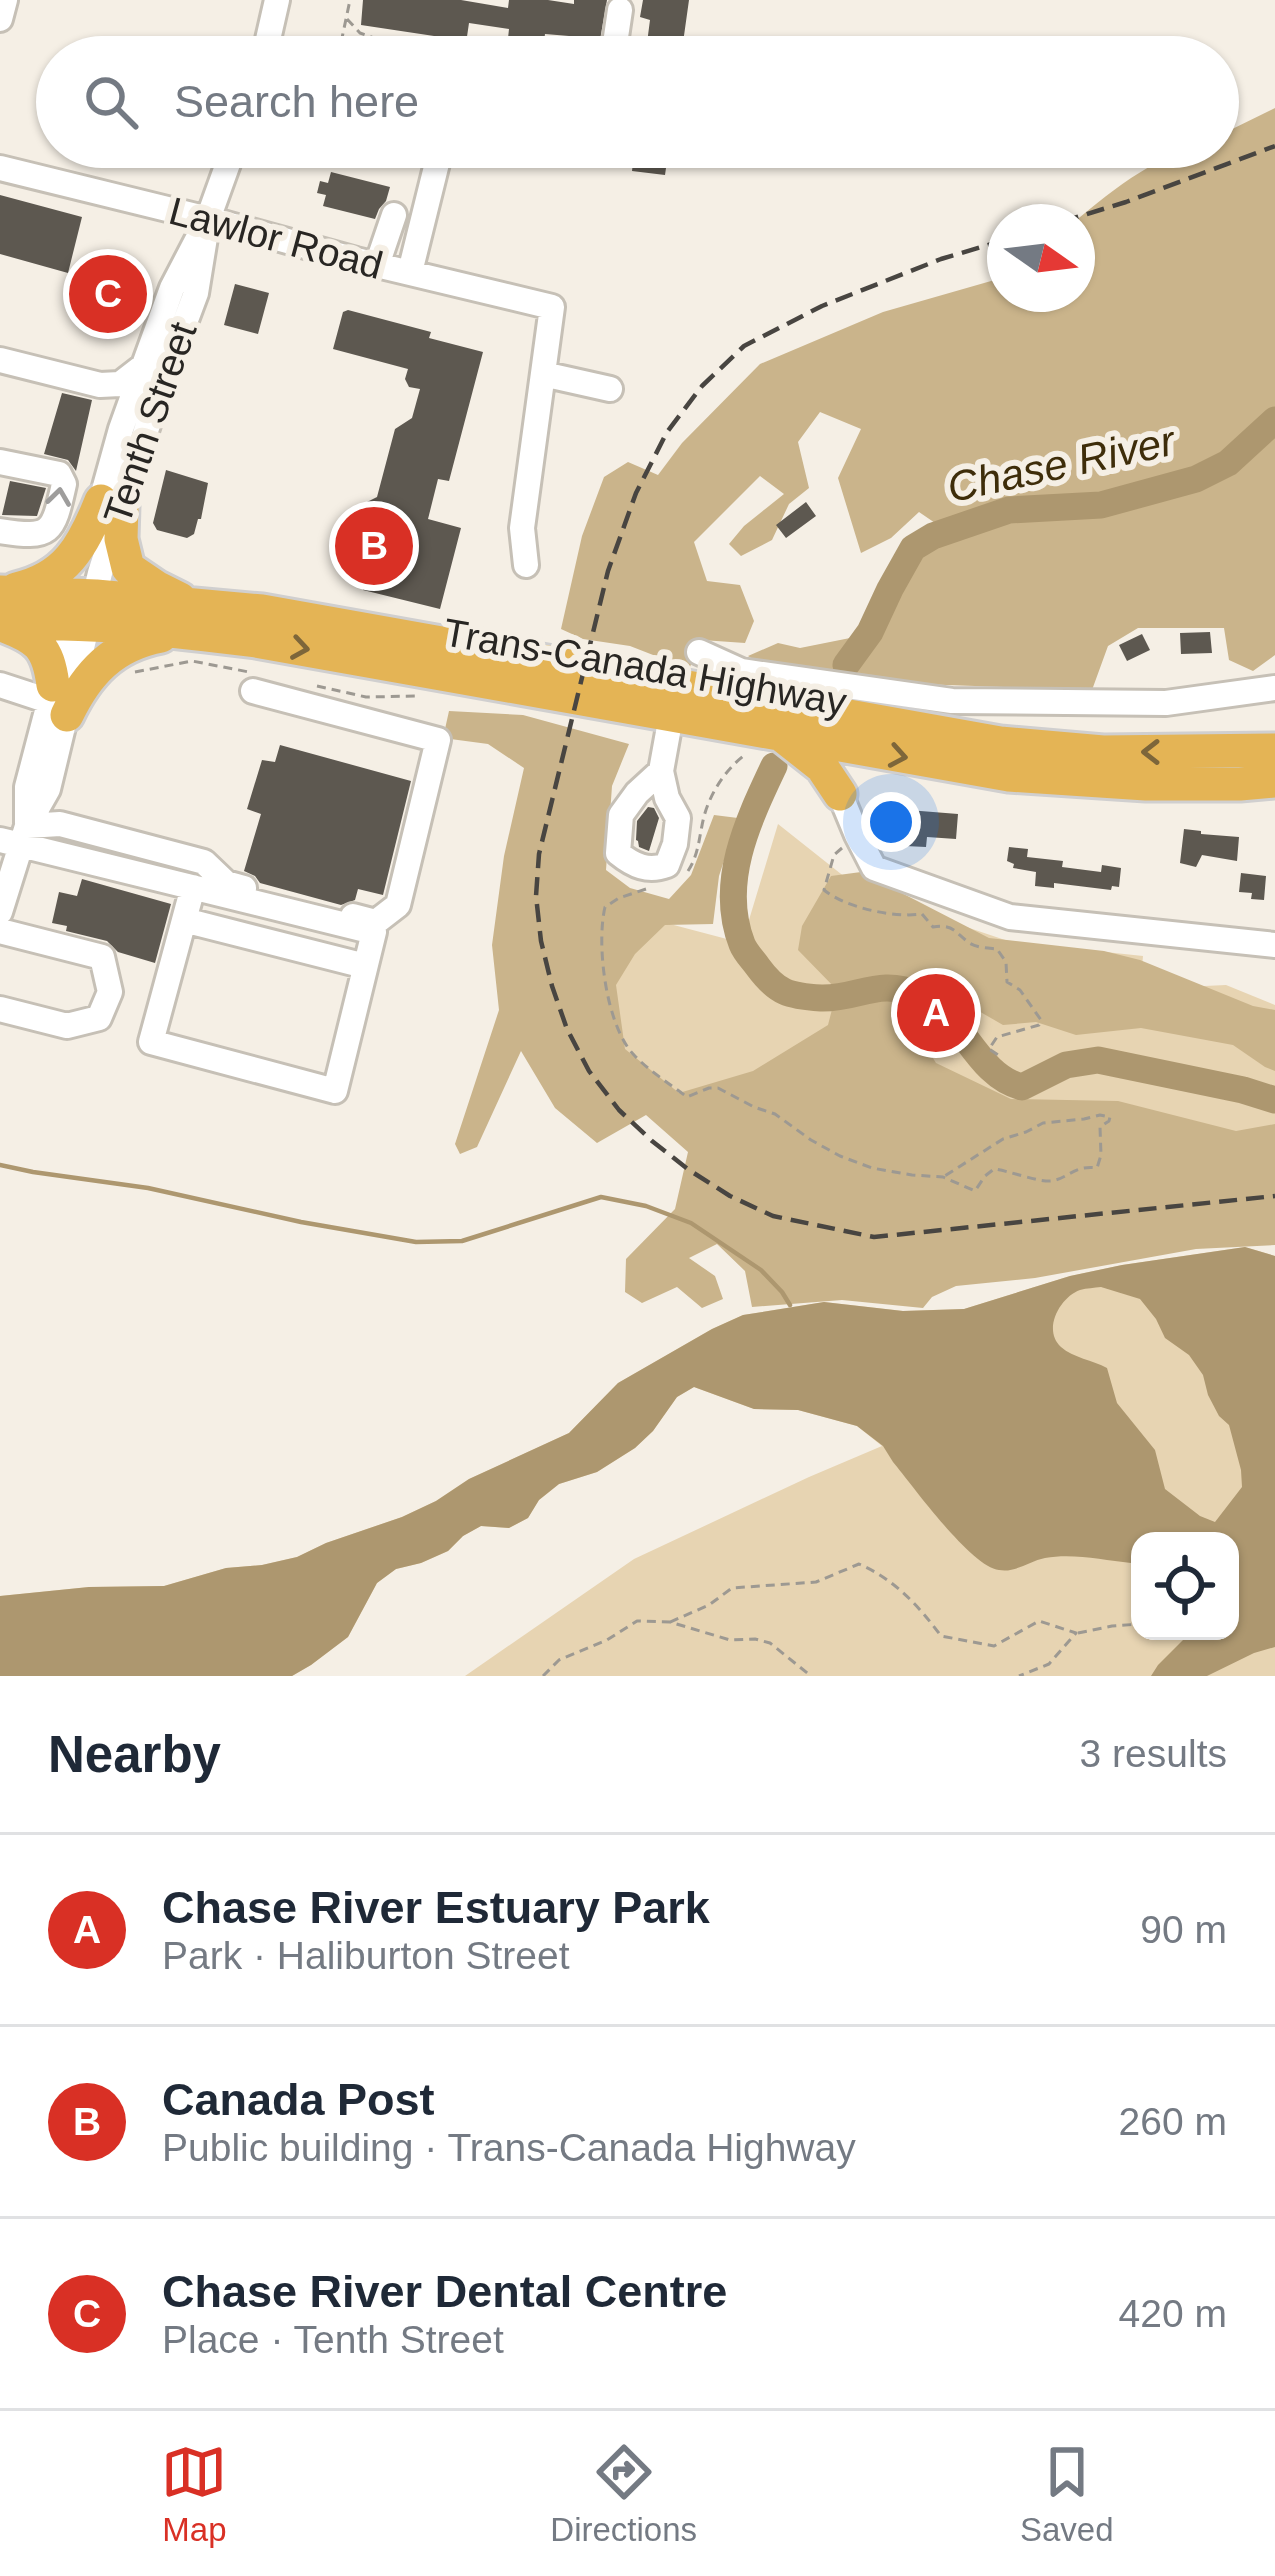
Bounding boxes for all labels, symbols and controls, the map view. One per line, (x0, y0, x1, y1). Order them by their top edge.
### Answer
search box (36, 36, 1239, 168)
icon: search (78, 69, 144, 135)
text: Search here (174, 76, 419, 127)
street label: Lawlor Road (165, 189, 387, 287)
north arrow (987, 204, 1095, 312)
pin: C (69, 249, 147, 339)
street label: Tenth Street (95, 316, 205, 529)
water label: Chase River (943, 417, 1181, 511)
one-way arrow (45, 487, 71, 507)
pin: B (335, 501, 413, 591)
street label: Trans-Canada Highway (440, 610, 850, 724)
one-way arrow (290, 634, 310, 659)
one-way arrow (1141, 739, 1159, 765)
one-way arrow (888, 742, 908, 767)
your location (861, 792, 921, 852)
pin: A (897, 968, 975, 1058)
map controls (1131, 1532, 1239, 1640)
button: locate (1131, 1532, 1239, 1640)
text: Nearby (48, 1726, 221, 1783)
text: 3 results (1080, 1732, 1227, 1775)
text: Chase River Estuary Park (162, 1882, 710, 1933)
text: A (73, 1908, 101, 1951)
text: 90 m (1140, 1908, 1227, 1951)
text: Park · Haliburton Street (162, 1934, 570, 1977)
text: Canada Post (162, 2074, 435, 2125)
text: B (73, 2100, 101, 2143)
text: 260 m (1119, 2100, 1227, 2143)
text: Public building · Trans-Canada Highway (162, 2126, 856, 2169)
text: Chase River Dental Centre (162, 2266, 727, 2317)
text: C (73, 2292, 101, 2335)
text: 420 m (1119, 2292, 1227, 2335)
text: Place · Tenth Street (162, 2318, 504, 2361)
tab: Map (161, 2439, 227, 2549)
tab: Directions (550, 2439, 697, 2549)
tab: Saved (1020, 2439, 1114, 2549)

